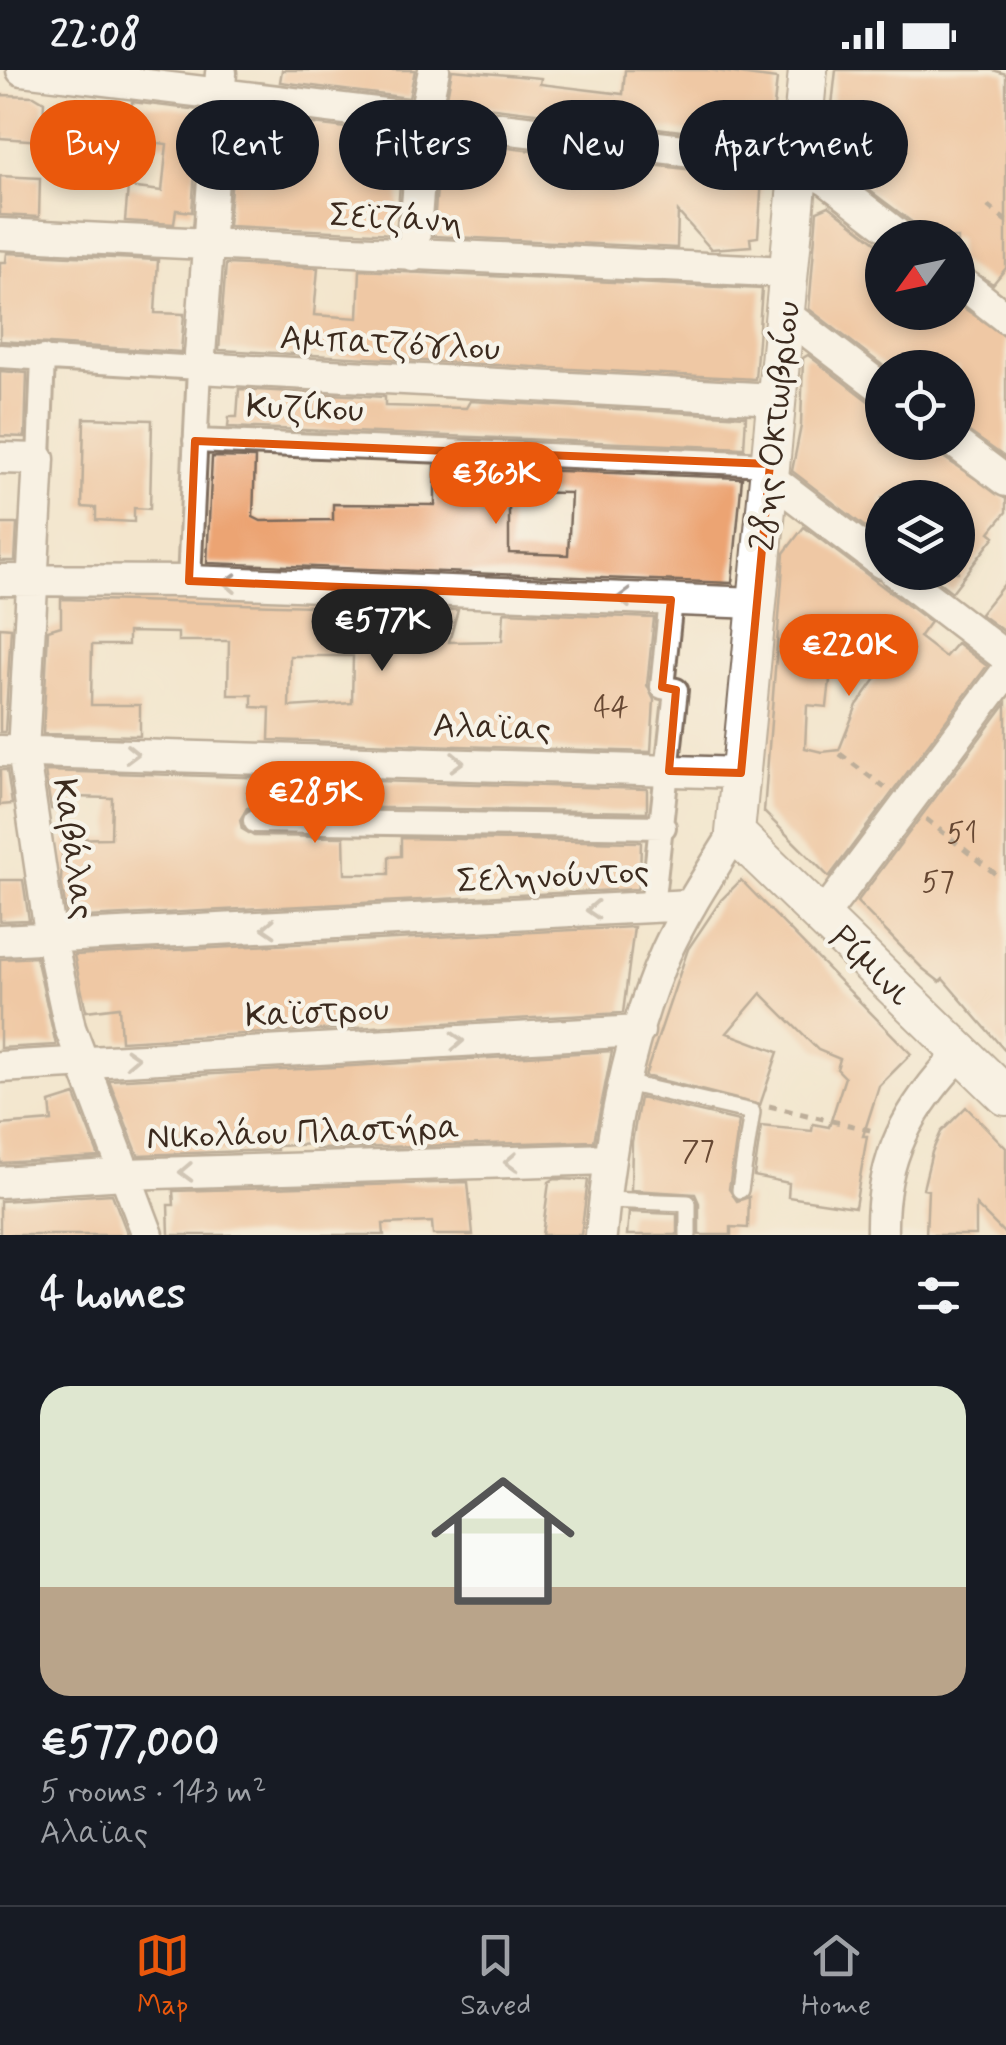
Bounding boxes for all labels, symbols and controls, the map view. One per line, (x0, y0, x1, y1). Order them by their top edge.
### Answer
text: 22:08 (50, 11, 141, 60)
chip: Buy (30, 100, 156, 190)
chip: Rent (176, 100, 319, 190)
chip: Filters (339, 100, 507, 190)
chip: New (527, 100, 659, 190)
chip: Apartment (679, 100, 908, 190)
street label: Σεϊζάνη (328, 193, 464, 245)
north arrow (865, 220, 975, 330)
map controls (865, 220, 975, 590)
street label: 28ης Οκτωβρίου (740, 299, 812, 553)
street label: Αμπατζόγλου (278, 315, 501, 373)
button: locate (865, 350, 975, 460)
street label: Κυζίκου (245, 384, 364, 434)
pin: €363K (426, 442, 566, 527)
text: €363K (452, 453, 540, 495)
button: layers (865, 480, 975, 590)
one-way arrow (221, 572, 237, 593)
one-way arrow (616, 588, 632, 609)
pin: €577K (312, 589, 452, 674)
text: €577K (334, 600, 430, 642)
pin: €220K (779, 614, 919, 699)
text: €220K (801, 625, 897, 667)
house number: 44 (593, 688, 629, 727)
street label: Αλαϊας (432, 703, 552, 753)
one-way arrow (125, 743, 141, 764)
one-way arrow (450, 752, 466, 773)
pin: €285K (245, 761, 385, 846)
text: €285K (268, 772, 362, 814)
street label: Καβάλας (40, 776, 106, 923)
house number: 51 (947, 814, 977, 853)
street label: Σεληνούντος (456, 849, 651, 905)
house number: 57 (921, 863, 955, 902)
one-way arrow (585, 900, 601, 921)
street label: Ρίμινι (819, 916, 921, 1017)
one-way arrow (260, 917, 276, 938)
street label: Καϊστρου (244, 986, 390, 1040)
one-way arrow (449, 1031, 465, 1052)
one-way arrow (125, 1048, 141, 1069)
street label: Νικολάου Πλαστήρα (146, 1105, 460, 1161)
house number: 77 (681, 1132, 715, 1171)
one-way arrow (502, 1152, 518, 1173)
one-way arrow (177, 1161, 193, 1182)
text: 4 homes (40, 1268, 186, 1323)
icon: filters (911, 1268, 966, 1323)
icon: home (413, 1451, 593, 1631)
text: €577,000 (40, 1716, 219, 1771)
text: 5 rooms · 143 m² (40, 1771, 267, 1813)
text: Αλαϊας (40, 1813, 148, 1855)
tab: Map (135, 1928, 190, 2025)
tab: Saved (460, 1928, 531, 2025)
tab: Home (801, 1928, 871, 2025)

